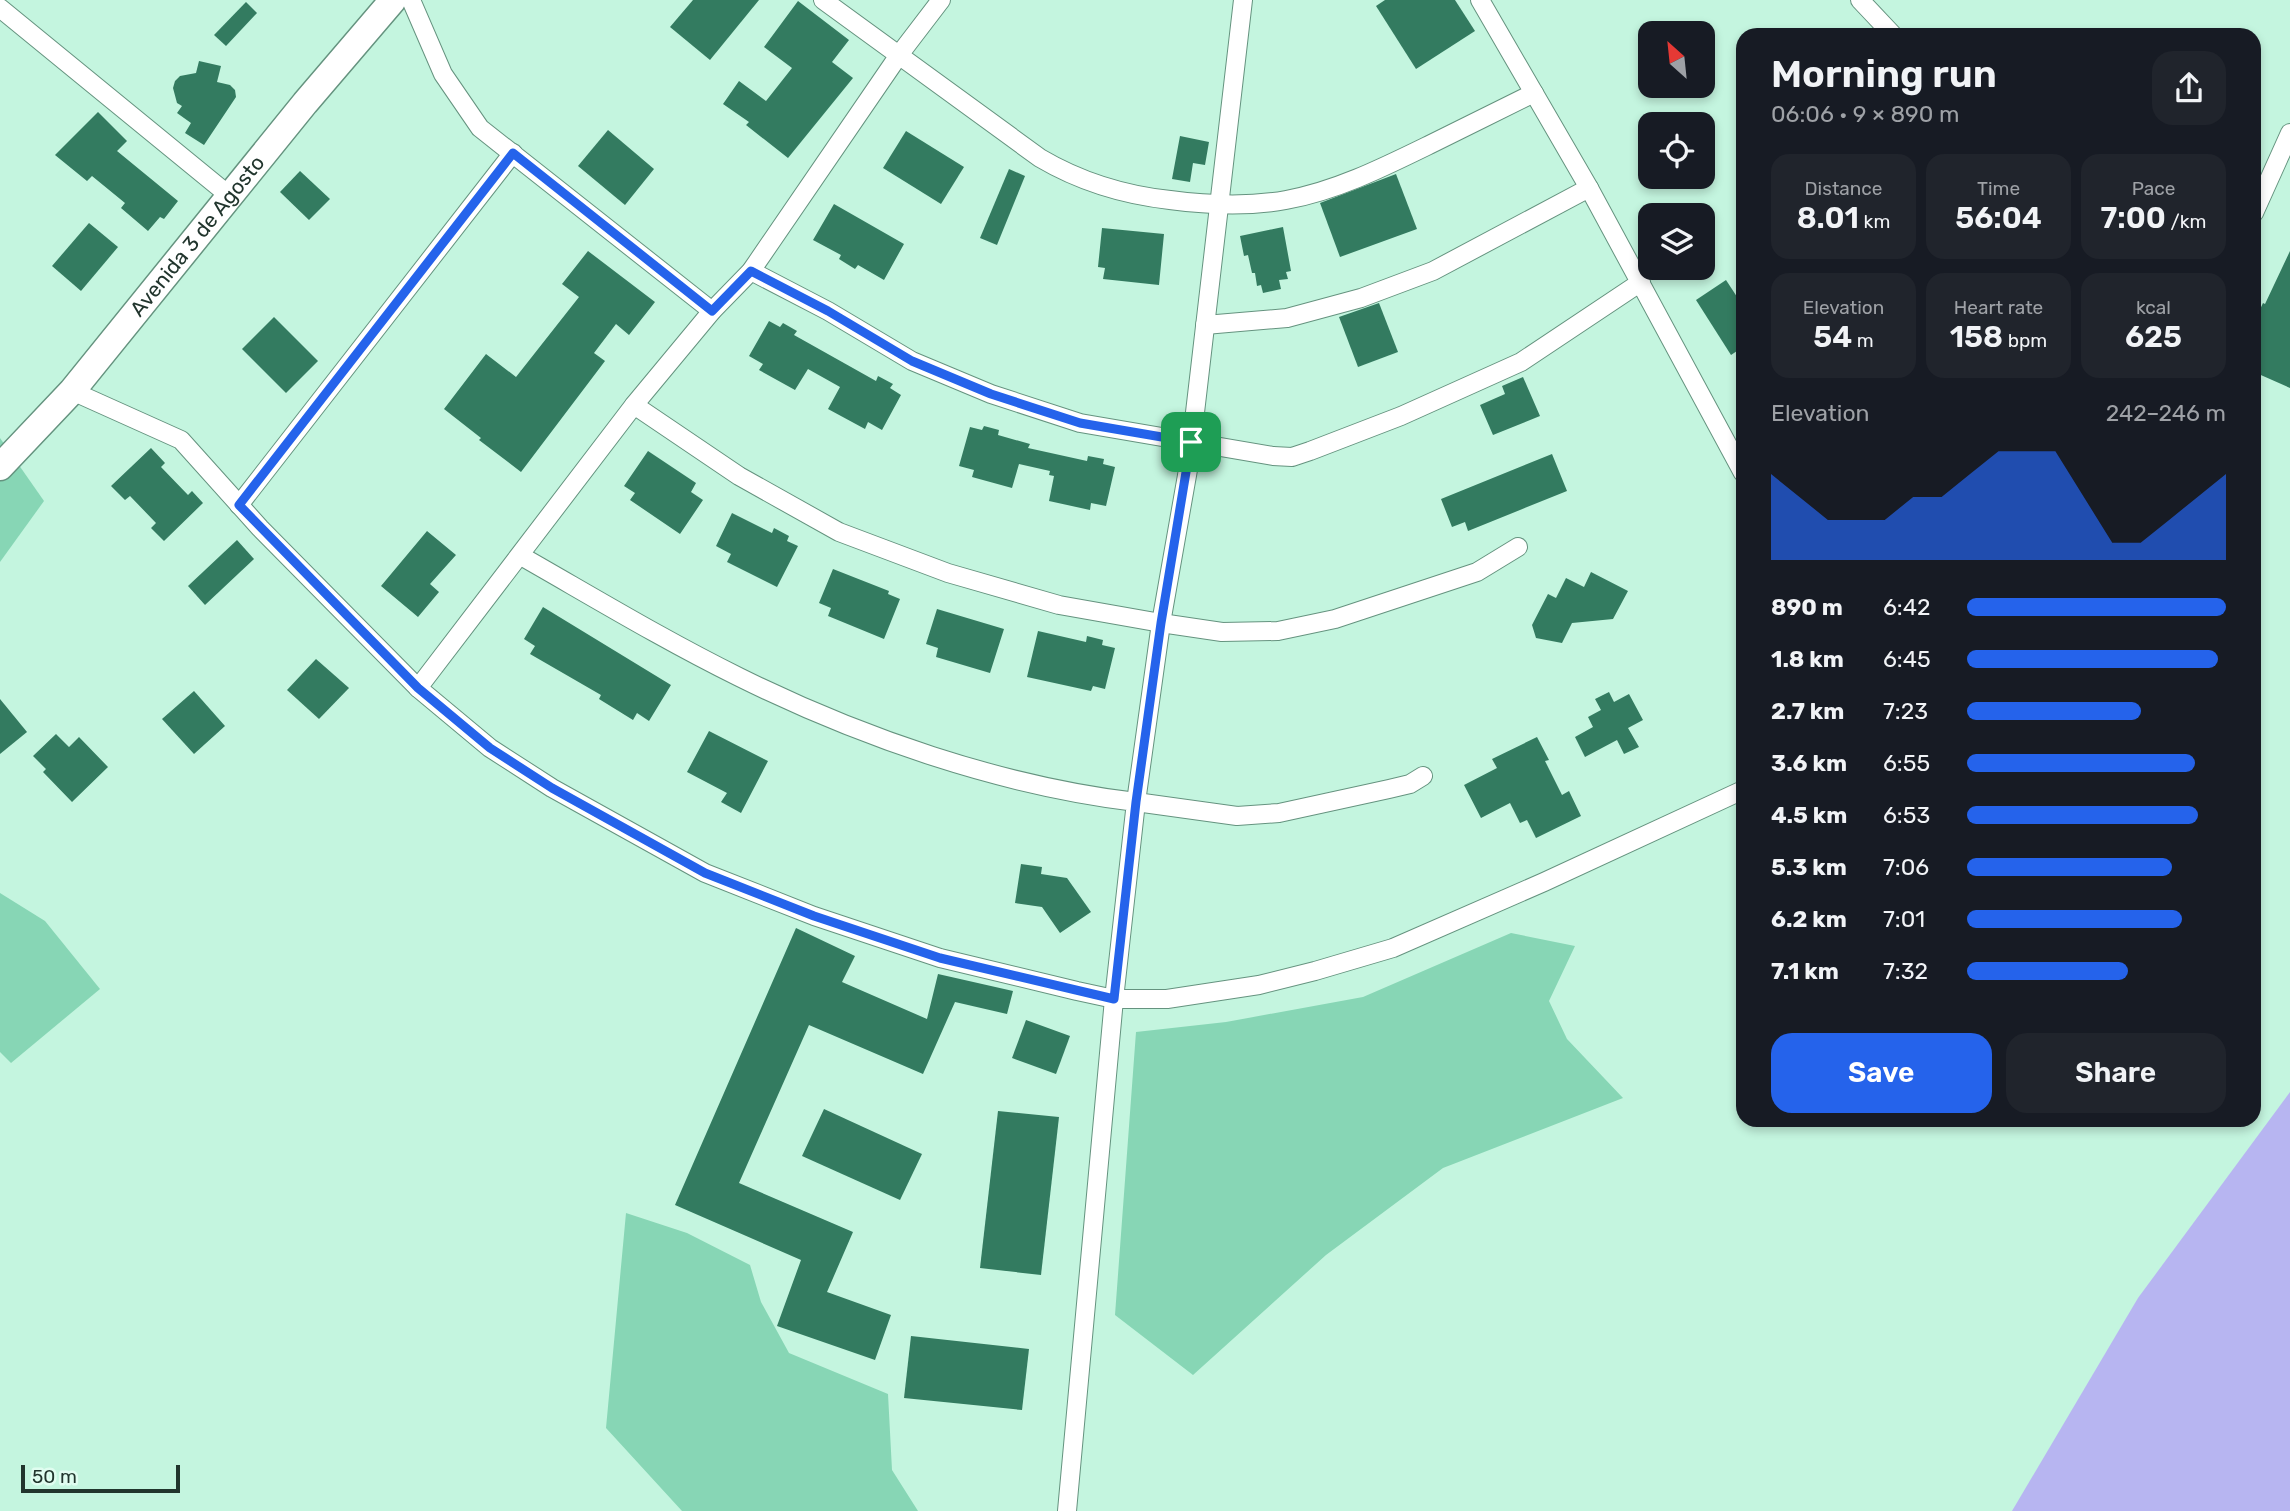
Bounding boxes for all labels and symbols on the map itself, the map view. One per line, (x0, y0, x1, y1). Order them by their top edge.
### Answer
north arrow (1638, 21, 1715, 98)
street label: Avenida 3 de Agosto (124, 150, 269, 321)
pin (1161, 412, 1221, 472)
scale bar (21, 1462, 180, 1494)

